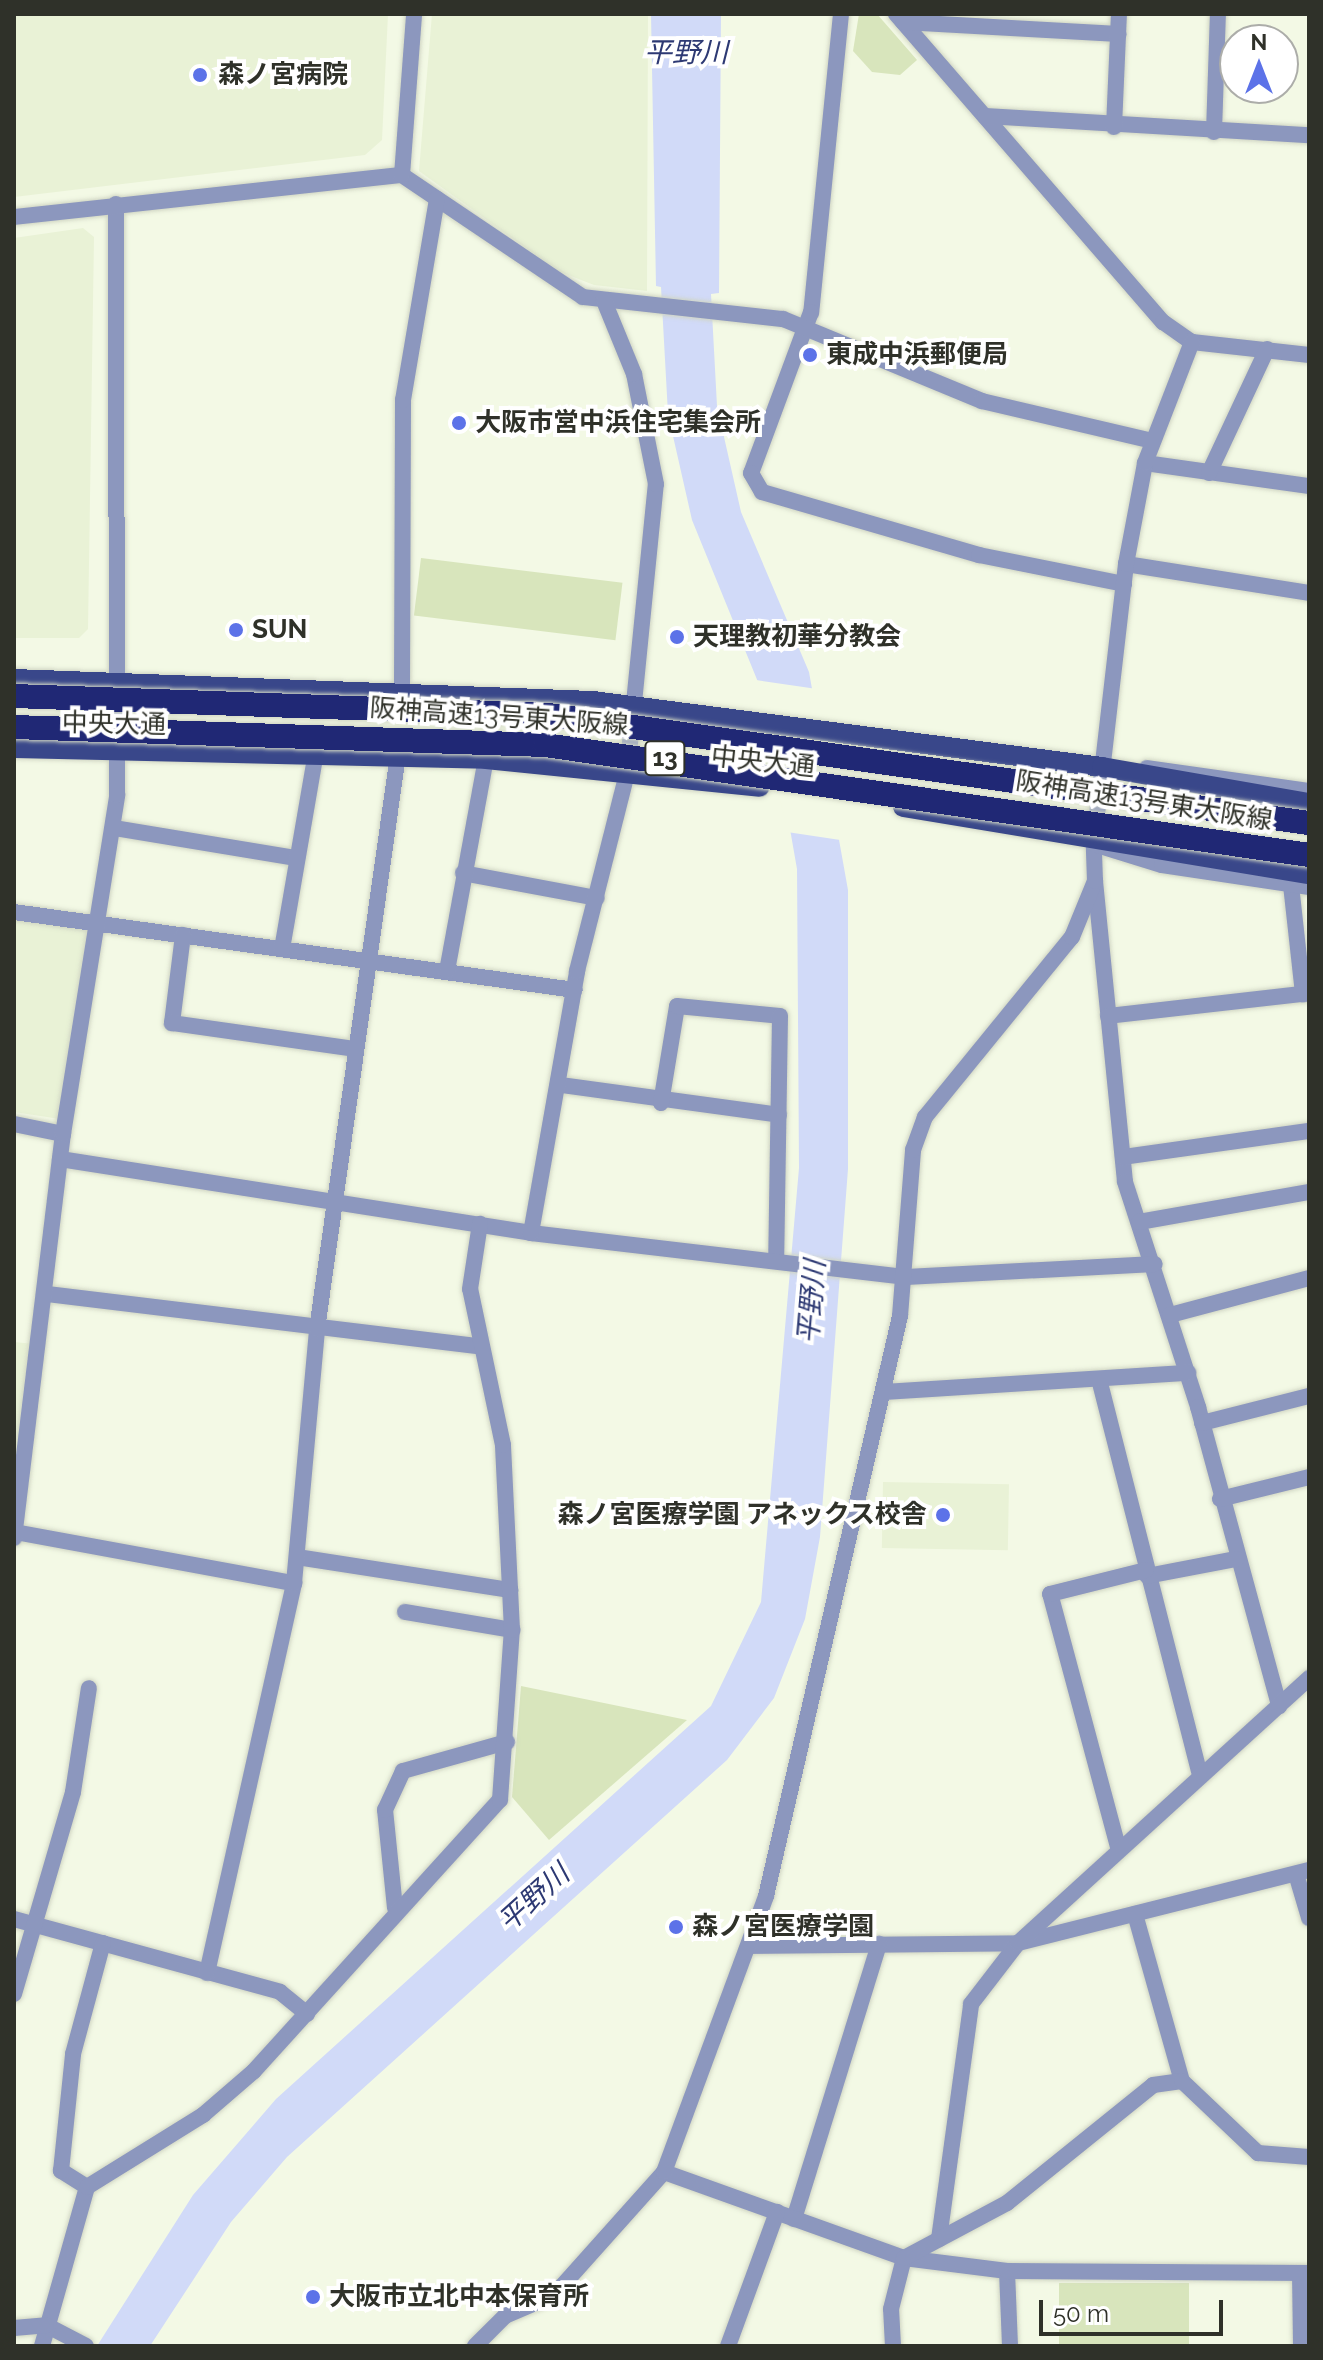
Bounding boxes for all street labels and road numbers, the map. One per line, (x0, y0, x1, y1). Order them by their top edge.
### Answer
street label: 阪神高速13号東大阪線 (369, 692, 629, 742)
street label: 中央大通 (62, 707, 166, 741)
road number: 13 (643, 738, 687, 778)
street label: 中央大通 (710, 741, 816, 783)
street label: 阪神高速13号東大阪線 (1014, 765, 1274, 837)

